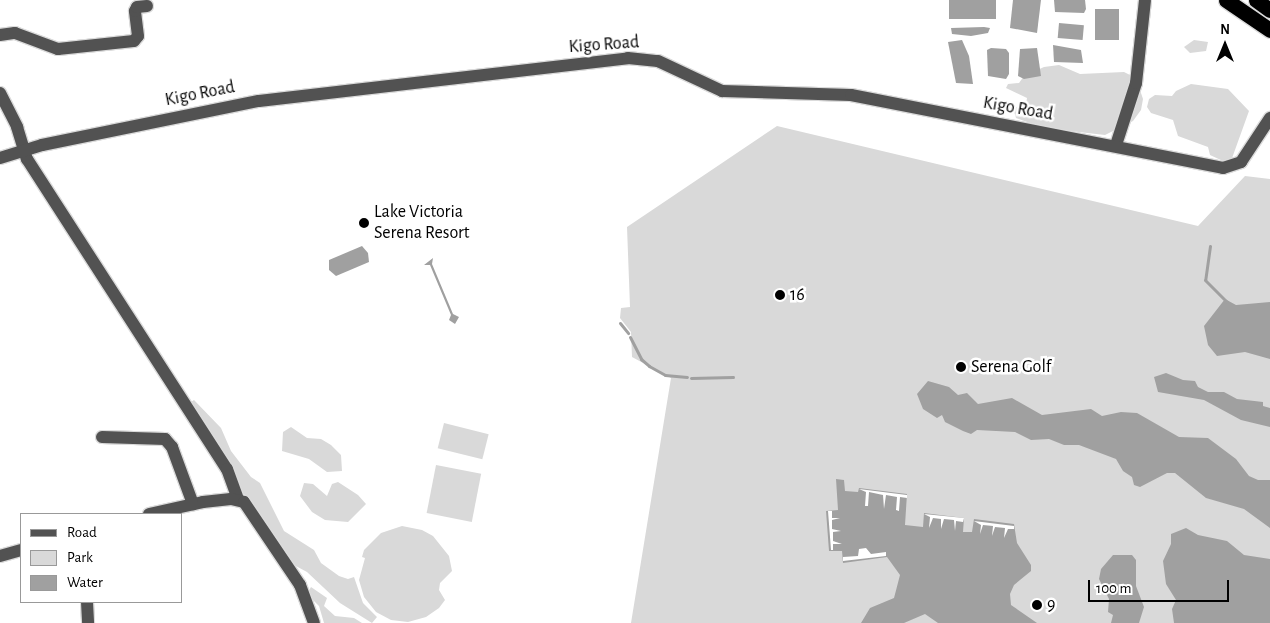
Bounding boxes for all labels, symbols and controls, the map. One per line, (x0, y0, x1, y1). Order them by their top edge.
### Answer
north arrow (1200, 20, 1250, 70)
text: N (1220, 23, 1230, 37)
street label: Kigo Road (568, 32, 640, 58)
street label: Kigo Road (163, 77, 237, 111)
street label: Kigo Road (981, 92, 1055, 126)
place label: Lake Victoria Serena Resort (374, 202, 470, 244)
marker: Lake Victoria Serena Resort (358, 217, 370, 229)
place label: 16 (790, 284, 805, 306)
marker: 16 (774, 289, 786, 301)
place label: Serena Golf (971, 356, 1051, 378)
marker: Serena Golf (955, 361, 967, 373)
legend (20, 513, 182, 603)
text: Road (67, 525, 97, 540)
text: Park (67, 550, 93, 565)
scale bar (1090, 570, 1231, 602)
text: Water (67, 575, 103, 590)
text: 100 m (1096, 581, 1131, 596)
place label: 9 (1047, 594, 1055, 616)
marker: 9 (1031, 599, 1043, 611)

